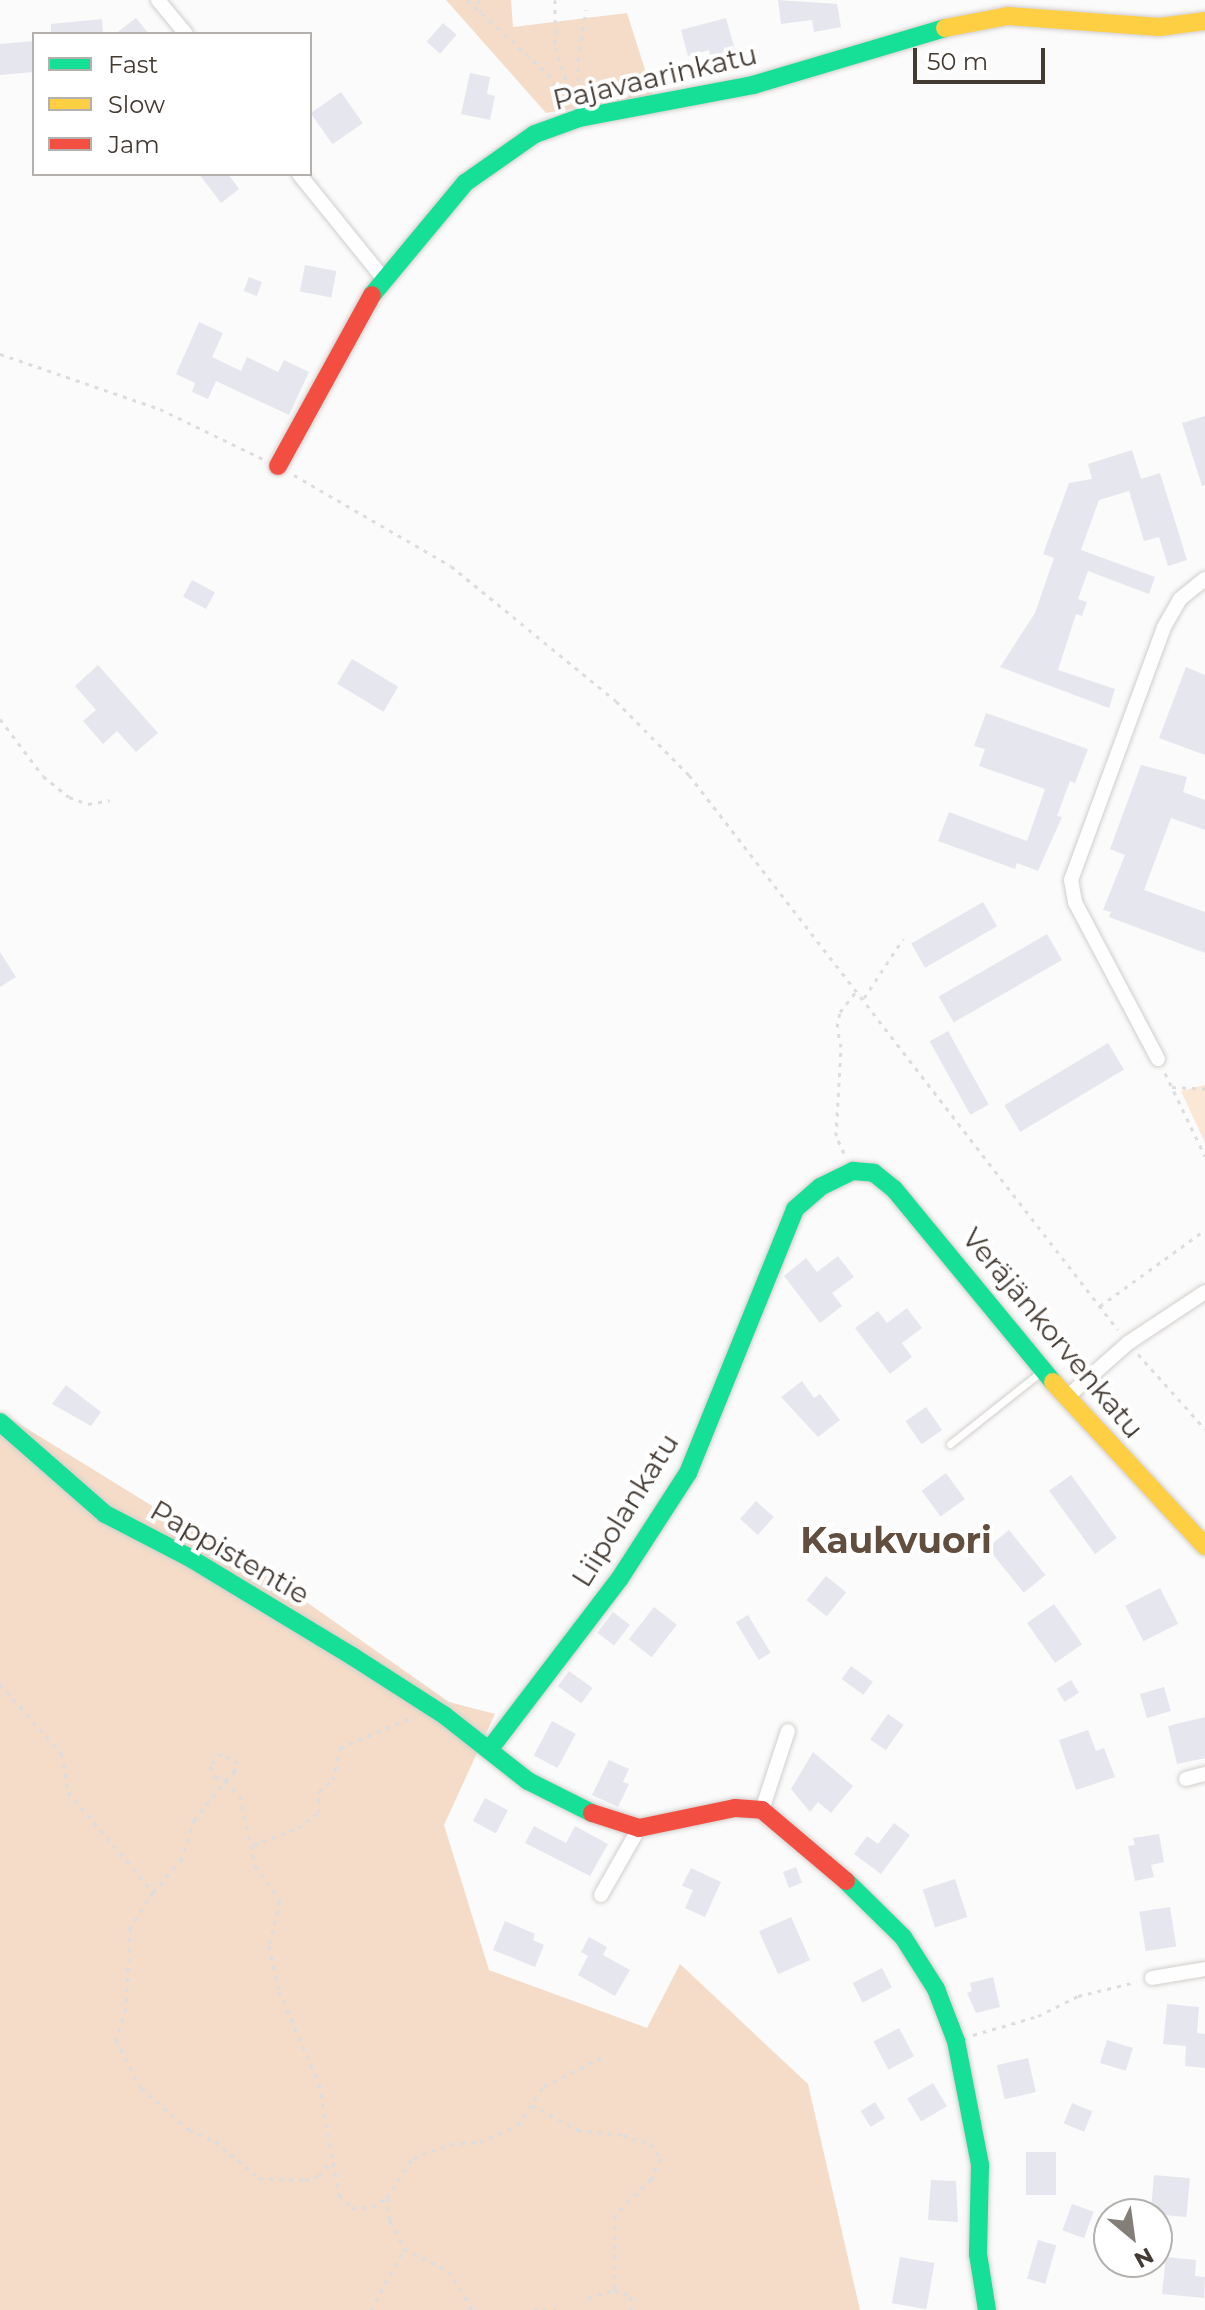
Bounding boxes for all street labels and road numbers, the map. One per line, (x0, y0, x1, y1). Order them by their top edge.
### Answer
street label: Pajavaarinkatu (550, 37, 760, 117)
street label: Veräjänkorvenkatu (955, 1221, 1151, 1445)
street label: Liipolankatu (565, 1427, 685, 1593)
street label: Pappistentie (145, 1493, 315, 1611)

